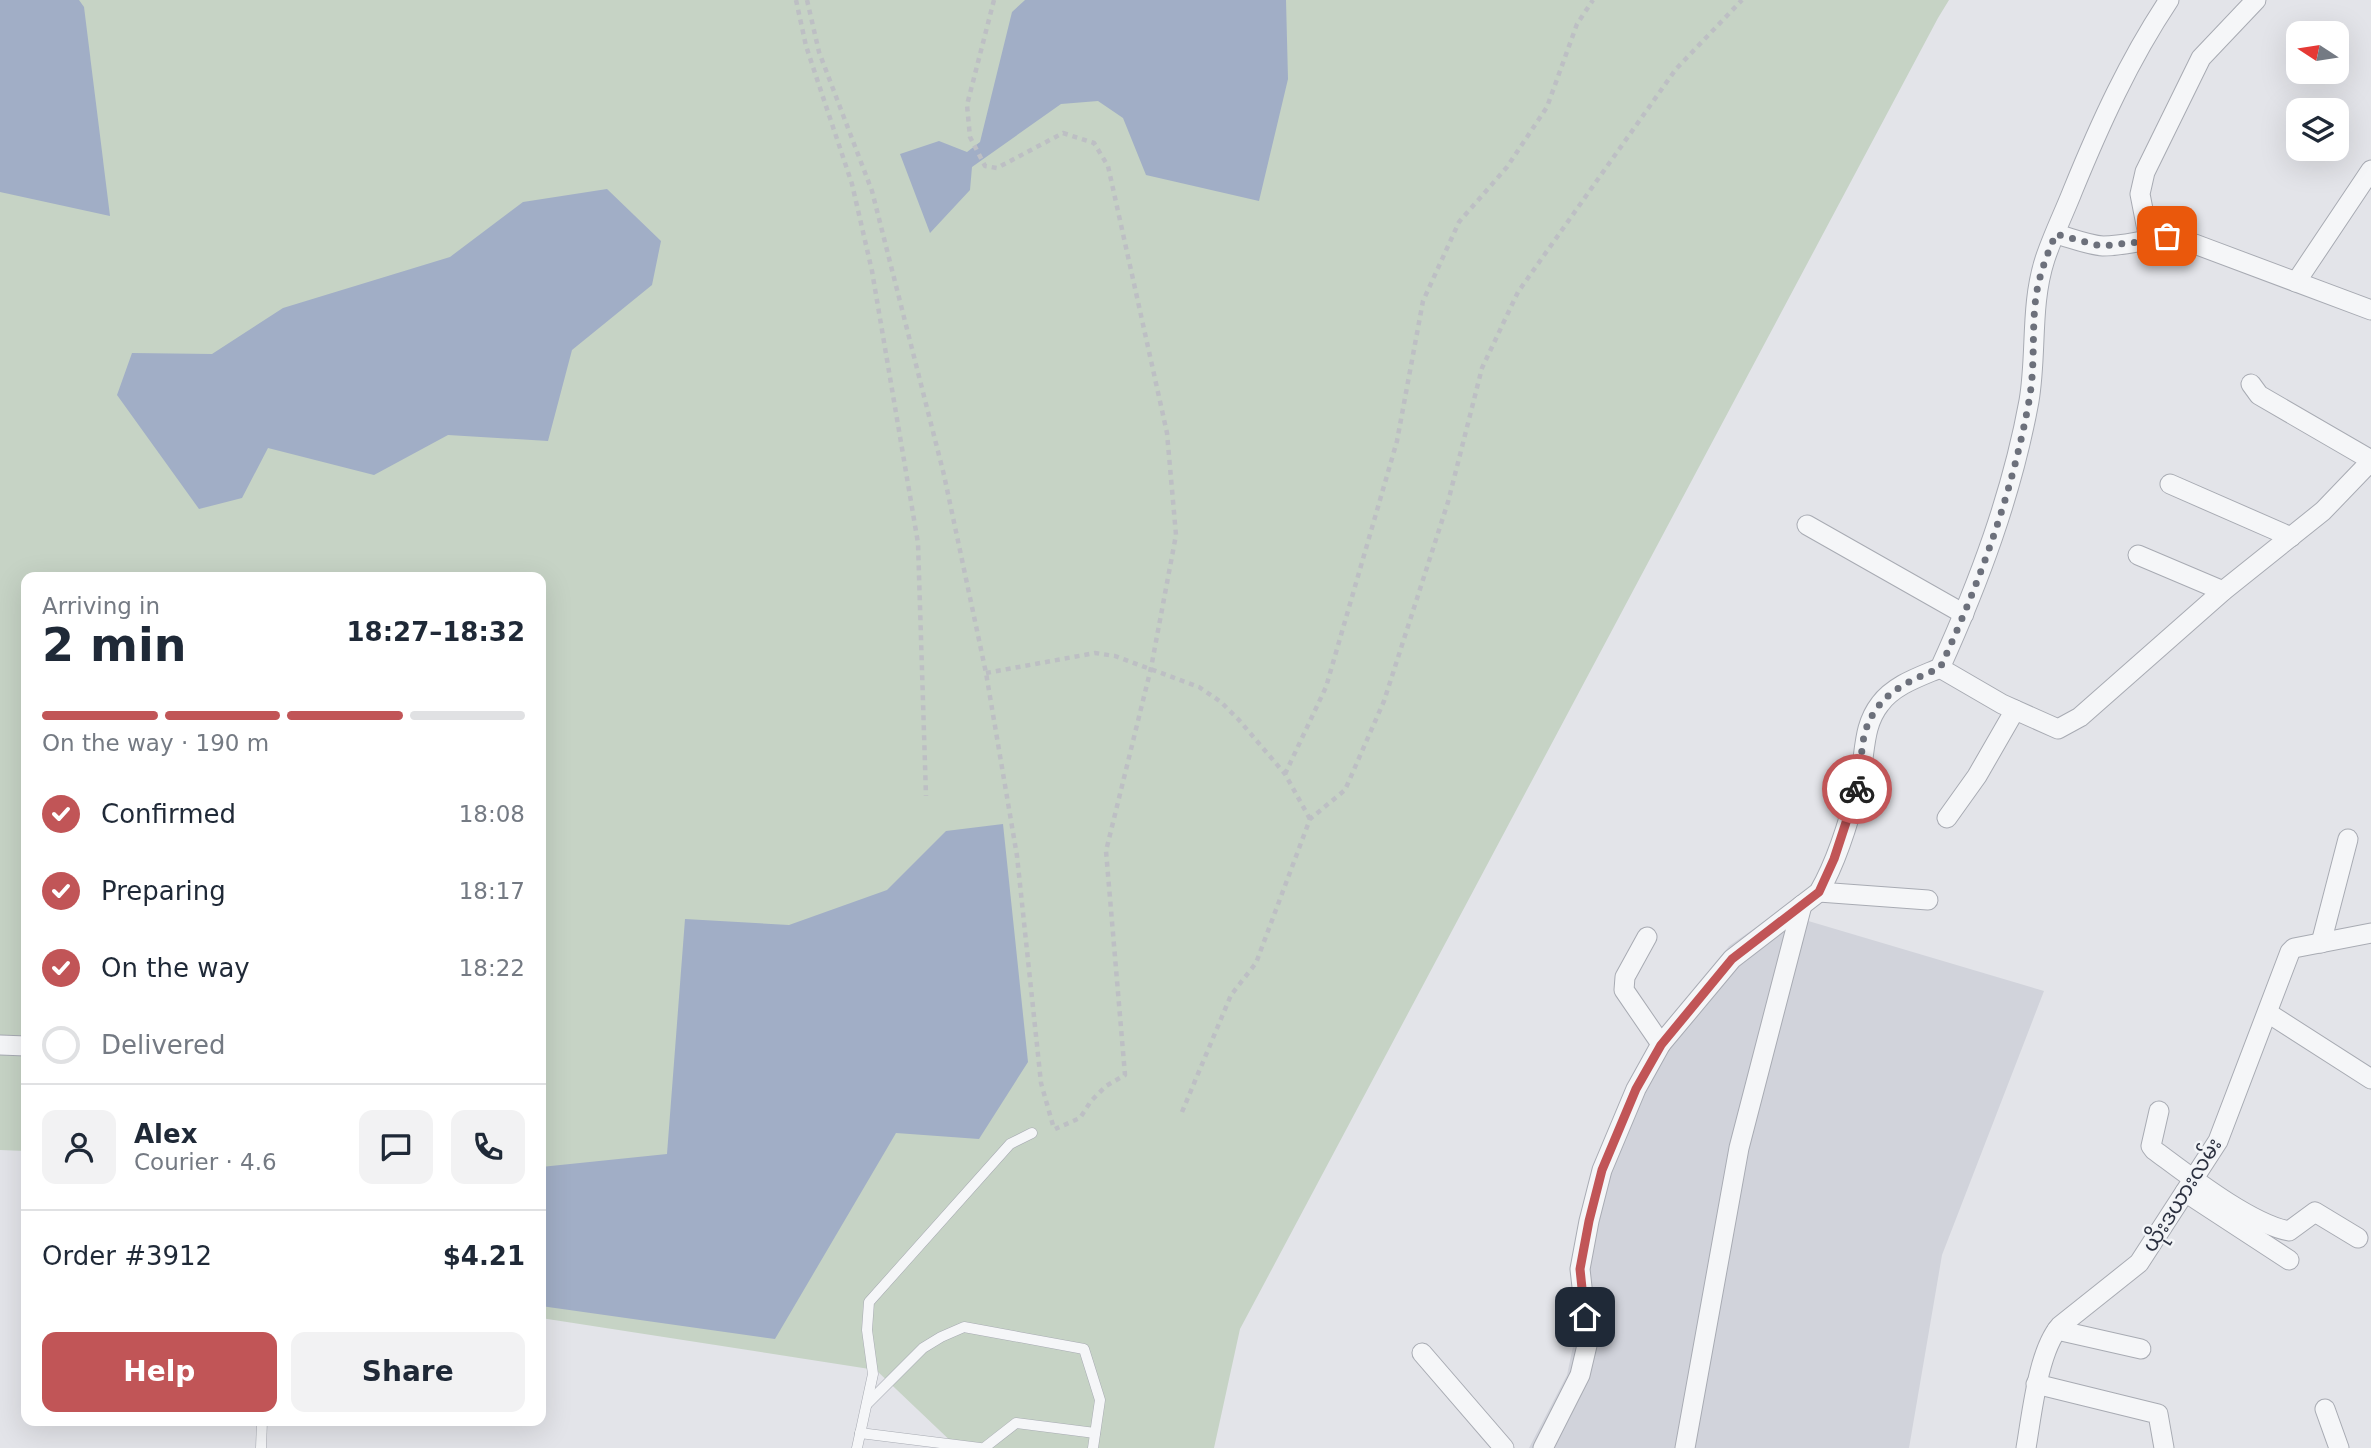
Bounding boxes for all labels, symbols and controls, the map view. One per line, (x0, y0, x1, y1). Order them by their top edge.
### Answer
north arrow (2286, 21, 2348, 84)
map controls (2286, 21, 2349, 161)
button: layers (2286, 98, 2349, 161)
pin (2137, 206, 2197, 266)
icon: bag (2148, 217, 2186, 255)
text: Arriving in (42, 593, 160, 619)
text: 18:27–18:32 (346, 617, 525, 647)
text: 2 min (42, 618, 186, 672)
text: On the way · 190 m (42, 730, 269, 756)
courier (1822, 754, 1892, 824)
icon: bike (1838, 770, 1876, 808)
icon: check (42, 795, 80, 833)
text: Confirmed (101, 799, 236, 829)
text: 18:08 (459, 801, 525, 827)
icon: check (42, 872, 80, 910)
text: Preparing (101, 876, 226, 906)
text: 18:17 (459, 878, 525, 904)
icon: check (42, 949, 80, 987)
text: On the way (101, 953, 250, 983)
text: 18:22 (459, 955, 525, 981)
text: Delivered (101, 1030, 225, 1060)
button: person (42, 1110, 116, 1184)
button: chat (359, 1110, 433, 1184)
button: phone (451, 1110, 525, 1184)
text: Alex (134, 1119, 197, 1149)
street label: ယိုးဒယားလမ်း (2134, 1131, 2231, 1259)
text: Courier · 4.6 (134, 1149, 277, 1175)
text: Order #3912 (42, 1241, 212, 1271)
text: $4.21 (443, 1241, 525, 1271)
pin (1555, 1287, 1615, 1347)
icon: home (1566, 1298, 1604, 1336)
button: Help (42, 1332, 277, 1412)
button: Share (291, 1332, 525, 1412)

